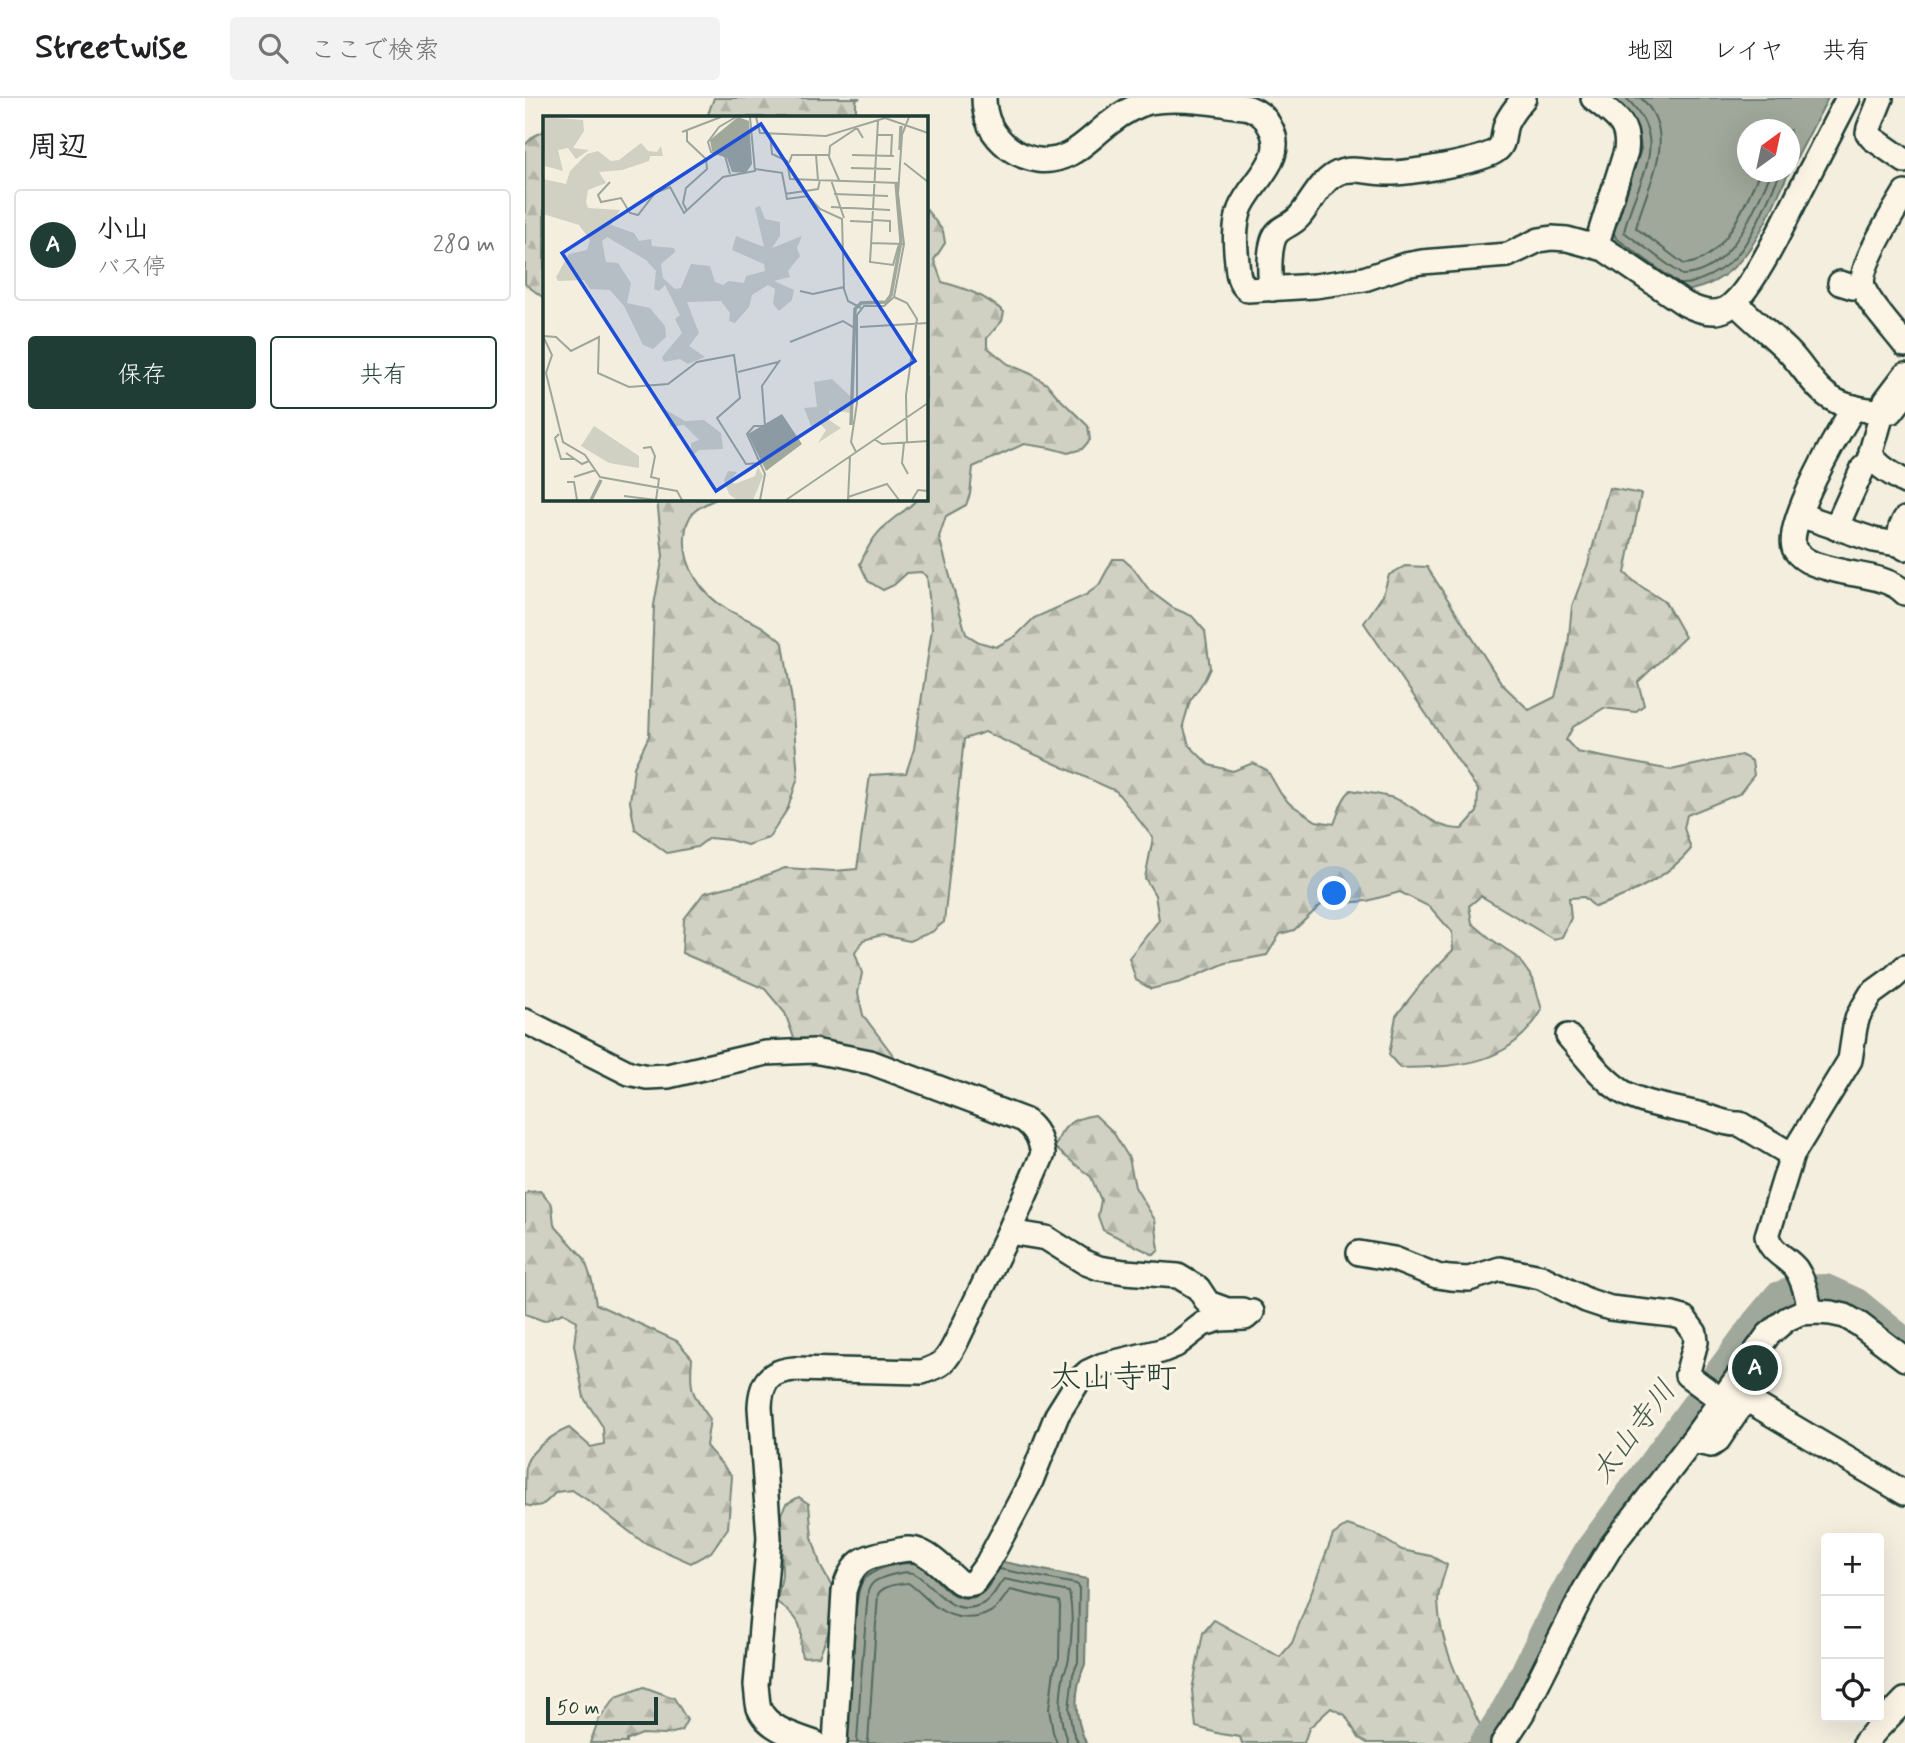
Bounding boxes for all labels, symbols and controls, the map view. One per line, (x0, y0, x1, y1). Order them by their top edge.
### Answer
search box (230, 17, 720, 80)
text: Streetwise (35, 26, 188, 70)
icon: search (254, 29, 292, 67)
text: ここで検索 (310, 34, 440, 68)
text: 地図 (1627, 36, 1675, 67)
text: レイヤ (1713, 36, 1784, 67)
text: 共有 (1822, 36, 1870, 67)
inset map (543, 116, 927, 500)
north arrow (1737, 119, 1800, 182)
text: 周辺 (28, 128, 88, 167)
text: 小山 (97, 213, 149, 247)
text: A (45, 230, 61, 260)
text: 280 m (433, 230, 495, 260)
text: バス停 (97, 253, 166, 283)
button: 保存 (28, 336, 256, 409)
button: 共有 (270, 336, 497, 409)
your location (1317, 876, 1351, 910)
pin: A (1732, 1342, 1778, 1394)
district label: 太山寺町 (1049, 1357, 1177, 1399)
water label: 太山寺川 (1582, 1372, 1686, 1492)
map controls (1821, 1533, 1884, 1722)
button: + (1821, 1533, 1884, 1596)
button: − (1821, 1596, 1884, 1659)
button: locate (1821, 1659, 1884, 1722)
scale bar (546, 1694, 658, 1726)
text: 50 m (557, 1696, 600, 1721)

